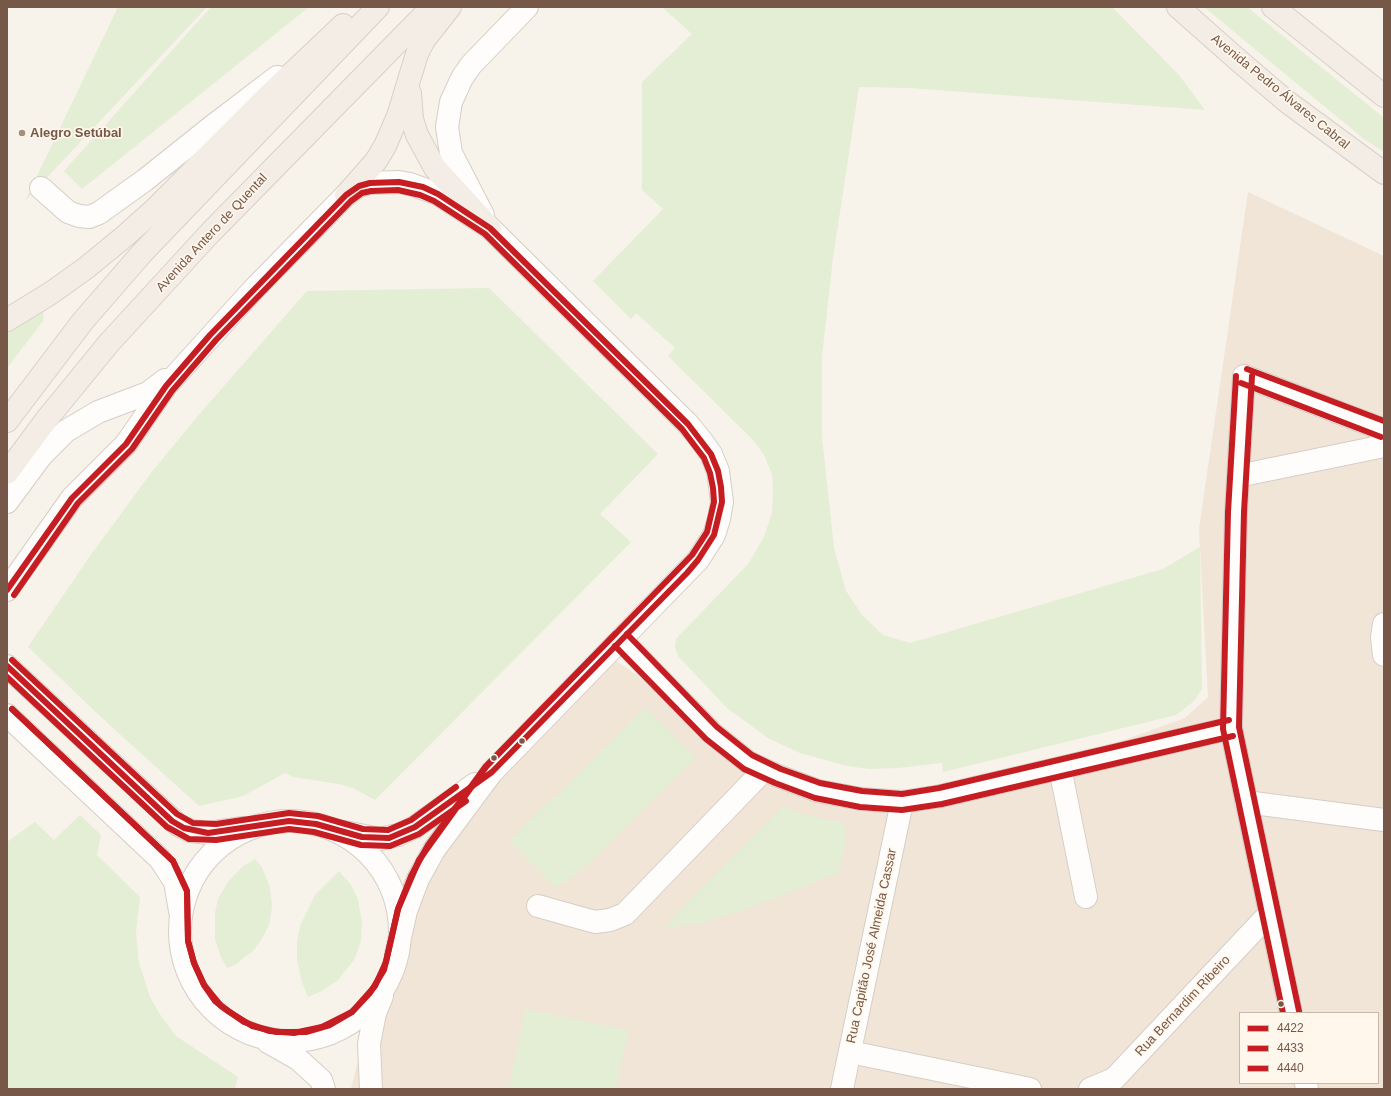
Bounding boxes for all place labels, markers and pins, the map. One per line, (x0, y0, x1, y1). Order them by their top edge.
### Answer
place label: Alegro Setúbal (30, 125, 122, 141)
marker: Alegro Setúbal (17, 128, 27, 138)
unlabelled marker (517, 736, 527, 746)
unlabelled marker (489, 753, 499, 763)
unlabelled marker (1276, 999, 1286, 1009)

